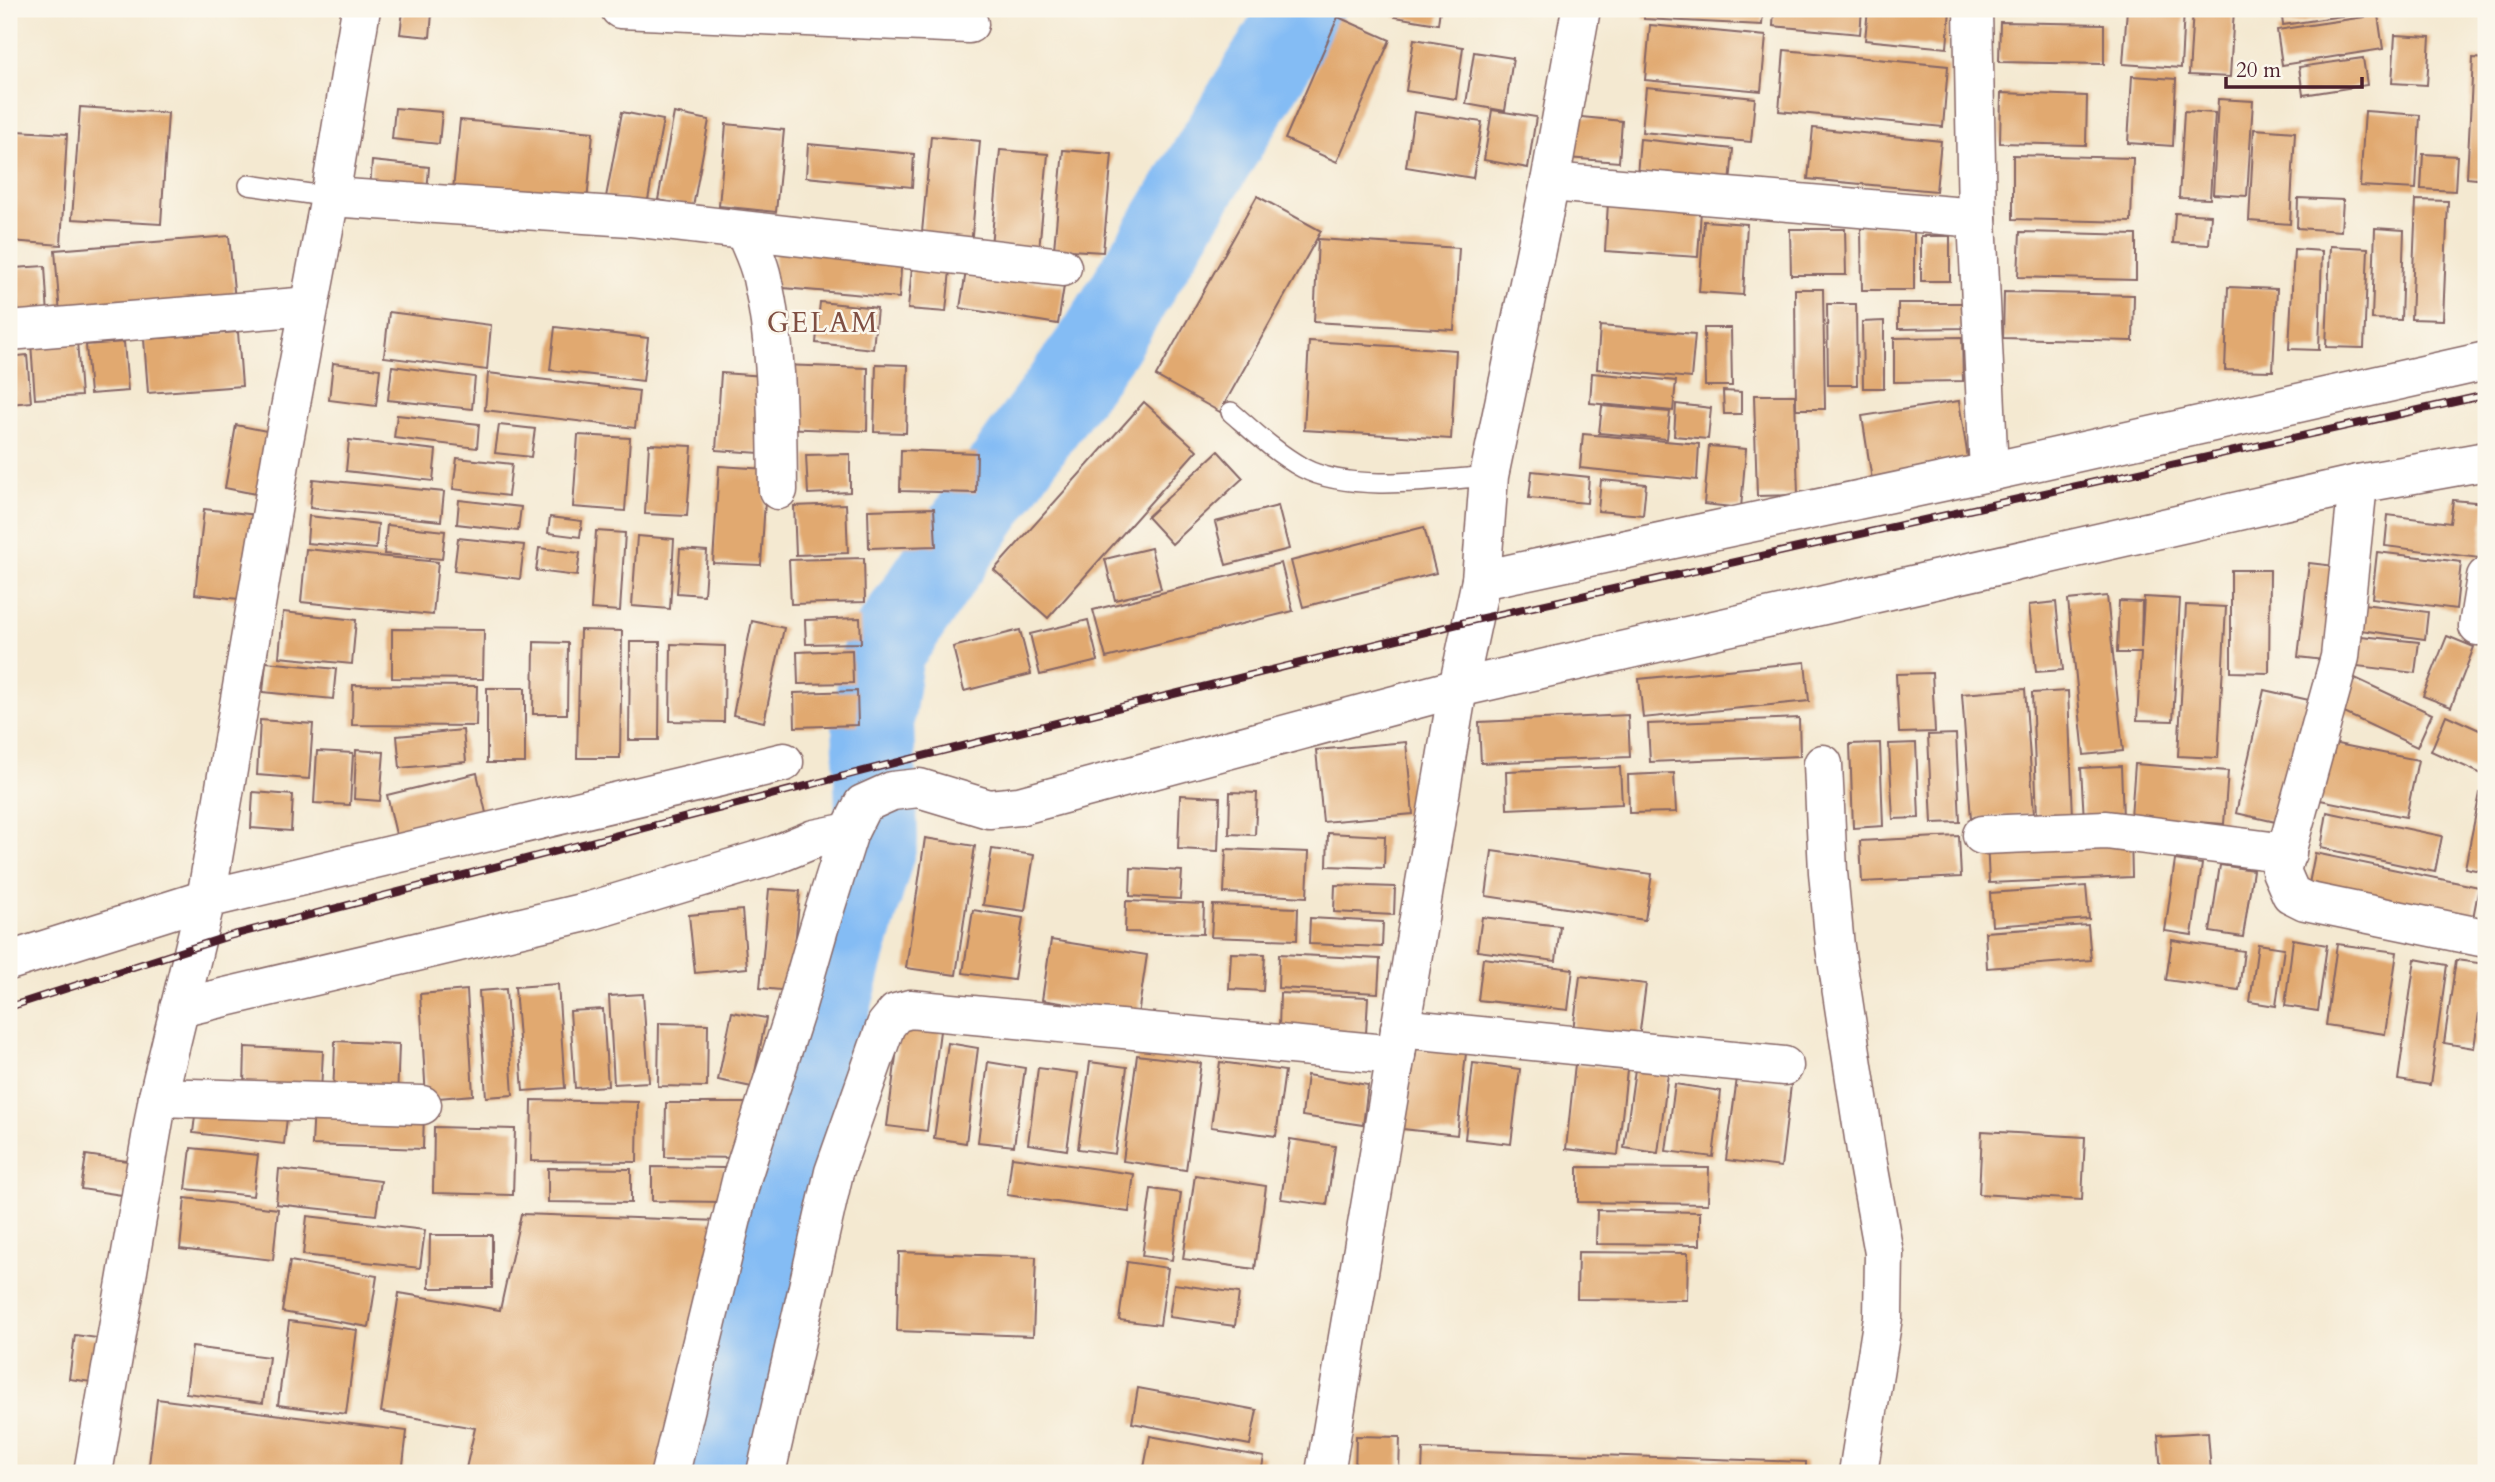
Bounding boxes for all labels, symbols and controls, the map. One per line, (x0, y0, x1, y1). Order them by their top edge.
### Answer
scale bar (2226, 46, 2362, 90)
text: 20 m (2236, 56, 2281, 85)
district label: GELAM (767, 304, 879, 342)

